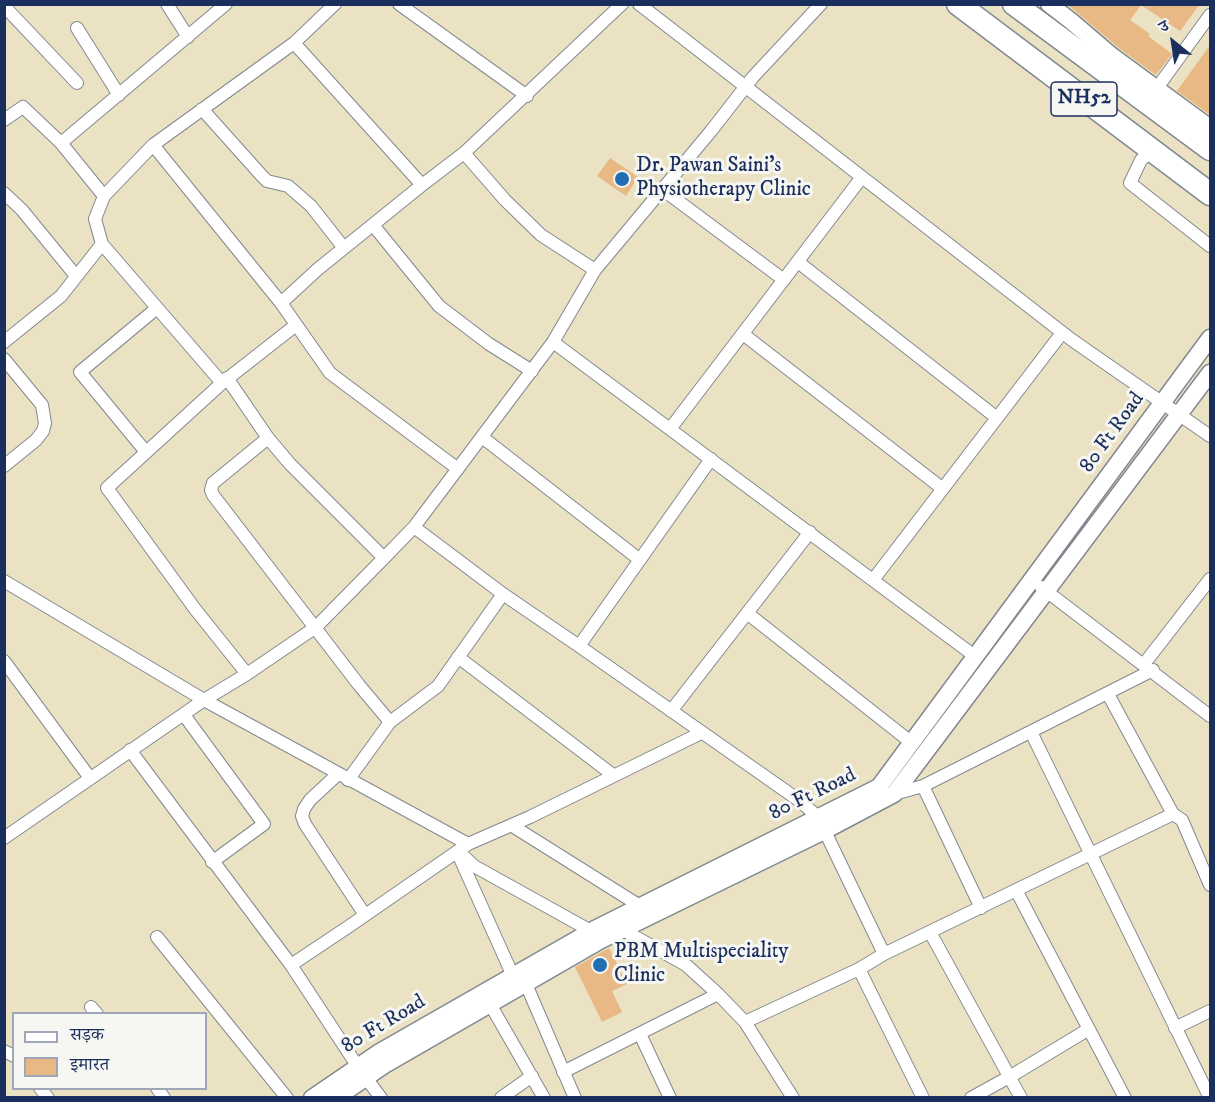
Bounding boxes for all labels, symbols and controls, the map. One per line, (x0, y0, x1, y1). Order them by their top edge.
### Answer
north arrow (1143, 12, 1203, 72)
text: उ (1155, 16, 1173, 37)
road number: NH52 (1051, 82, 1117, 116)
place label: Dr. Pawan Saini's Physiotherapy Clinic (636, 154, 811, 204)
marker: Dr. Pawan Saini's Physiotherapy Clinic (613, 170, 631, 188)
street label: 80 Ft Road (1075, 388, 1151, 478)
street label: 80 Ft Road (765, 763, 861, 827)
place label: PBM Multispeciality Clinic (614, 940, 789, 990)
marker: PBM Multispeciality Clinic (591, 956, 609, 974)
street label: 80 Ft Road (337, 990, 431, 1060)
legend (12, 1012, 207, 1090)
text: सड़क (70, 1024, 104, 1046)
text: इमारत (70, 1054, 109, 1076)

